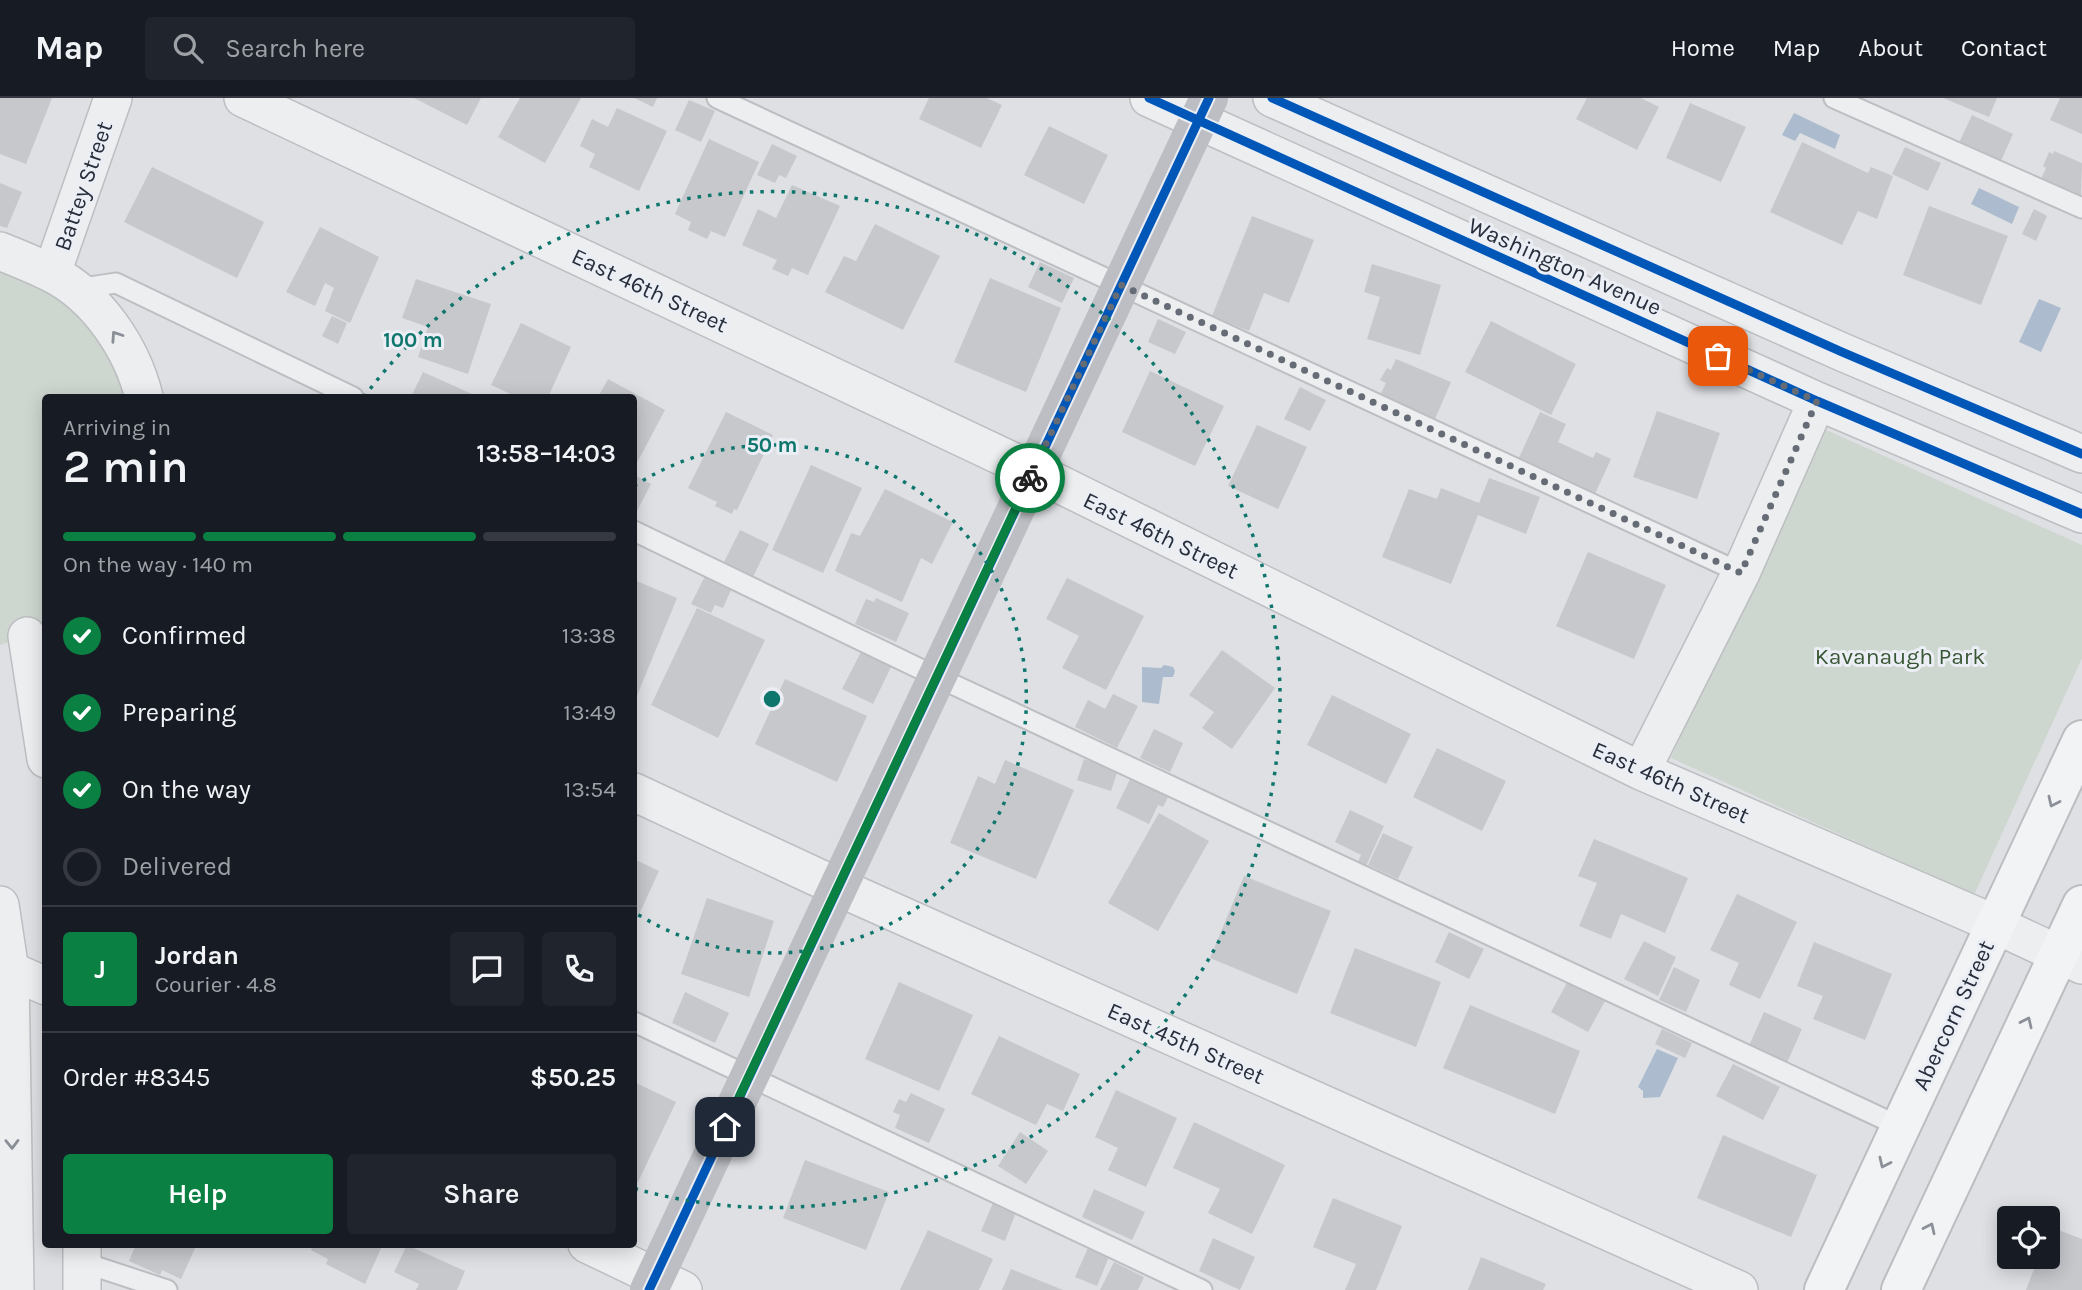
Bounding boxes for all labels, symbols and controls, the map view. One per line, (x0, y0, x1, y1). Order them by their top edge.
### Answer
search box (145, 17, 635, 80)
text: Map (35, 29, 103, 67)
icon: search (169, 29, 207, 67)
text: Search here (225, 33, 365, 64)
text: Home (1671, 34, 1735, 62)
text: Map (1773, 34, 1820, 62)
text: About (1858, 34, 1923, 62)
text: Contact (1961, 34, 2047, 62)
street label: Battey Street (49, 117, 118, 255)
street label: Washington Avenue (1464, 212, 1665, 321)
street label: East 46th Street (568, 243, 732, 339)
pin (1688, 326, 1748, 386)
text: 100 m (383, 328, 443, 352)
one-way arrow (112, 331, 124, 344)
icon: bag (1699, 337, 1737, 375)
text: Arriving in (63, 414, 171, 441)
text: 50 m (747, 433, 797, 457)
text: 13:58–14:03 (476, 438, 616, 469)
text: 2 min (63, 440, 189, 494)
courier (995, 443, 1065, 513)
icon: bike (1011, 459, 1049, 497)
street label: East 46th Street (1079, 486, 1243, 585)
text: On the way · 140 m (63, 551, 253, 578)
icon: check (63, 617, 101, 655)
text: Confirmed (122, 620, 247, 651)
text: 13:38 (562, 622, 616, 649)
park label: Kavanaugh Park (1815, 643, 1985, 670)
centre of rings (760, 687, 784, 711)
icon: check (63, 694, 101, 732)
text: Preparing (122, 697, 236, 728)
text: 13:49 (563, 699, 616, 726)
street label: East 46th Street (1588, 736, 1754, 829)
icon: check (63, 771, 101, 809)
text: On the way (122, 774, 251, 805)
text: 13:54 (564, 776, 616, 803)
one-way arrow (2047, 795, 2061, 807)
text: Delivered (122, 851, 232, 882)
button: chat (450, 932, 524, 1006)
button: phone (542, 932, 616, 1006)
street label: Abercorn Street (1907, 936, 2000, 1094)
text: Jordan (155, 940, 239, 971)
text: J (94, 954, 106, 985)
text: Courier · 4.8 (155, 971, 277, 998)
street label: East 45th Street (1103, 997, 1269, 1090)
one-way arrow (2019, 1017, 2033, 1030)
text: Order #8345 (63, 1062, 210, 1093)
text: $50.25 (530, 1062, 616, 1093)
pin (695, 1097, 755, 1157)
icon: home (706, 1108, 744, 1146)
one-way arrow (5, 1139, 20, 1150)
button: Help (63, 1154, 333, 1234)
button: Share (347, 1154, 616, 1234)
one-way arrow (1878, 1156, 1892, 1168)
map controls (1997, 1206, 2060, 1269)
button: locate (1997, 1206, 2060, 1269)
one-way arrow (1922, 1223, 1936, 1235)

